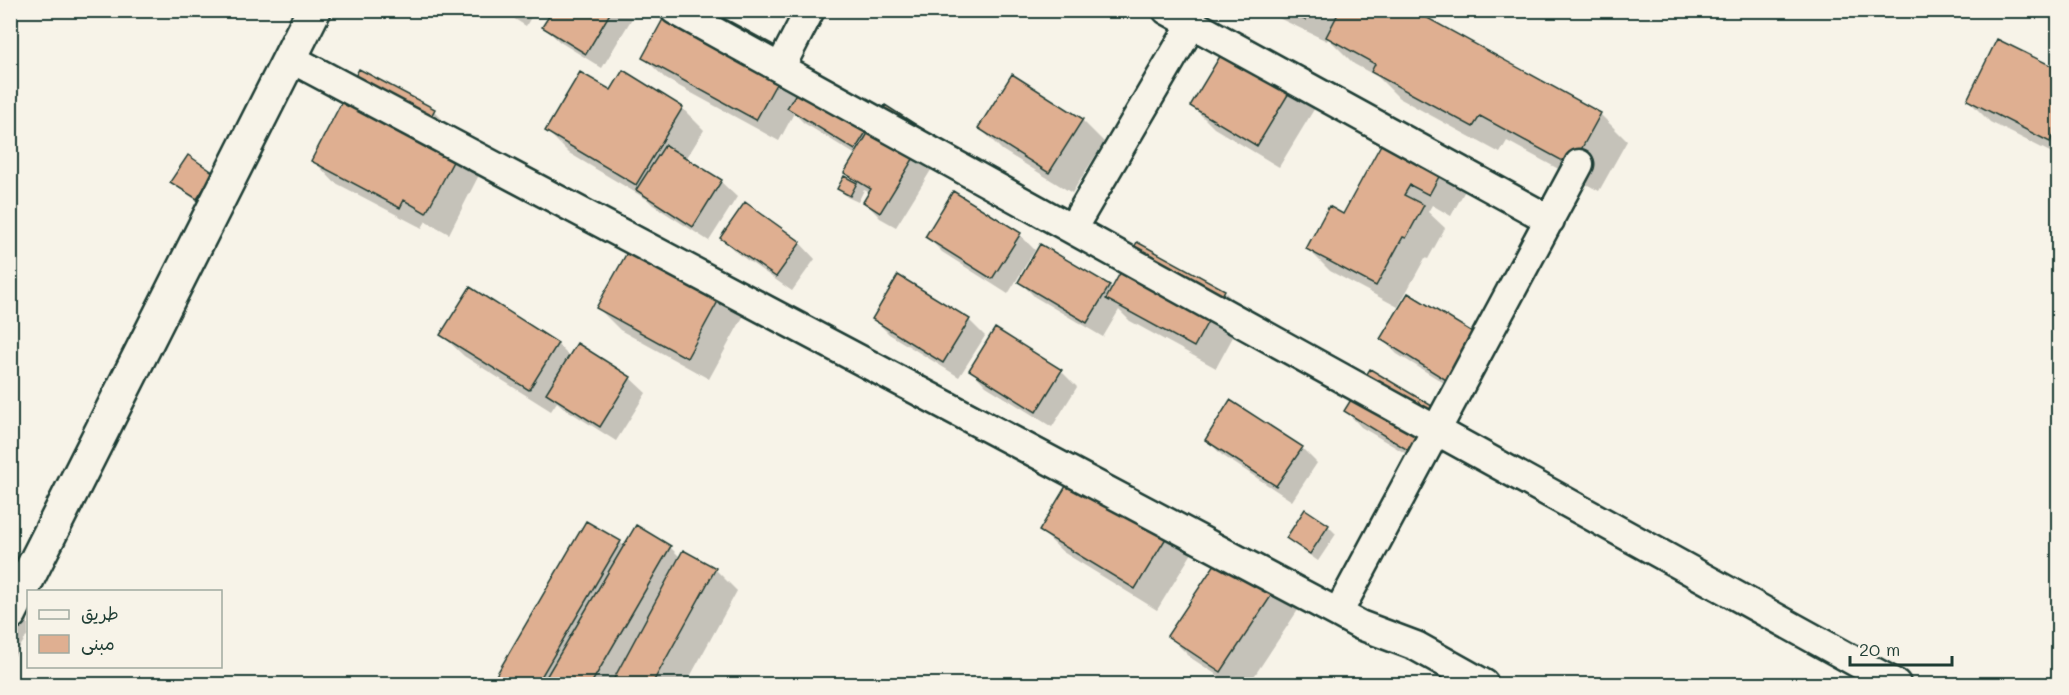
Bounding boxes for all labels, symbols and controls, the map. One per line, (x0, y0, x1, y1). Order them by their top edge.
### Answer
legend (27, 590, 222, 668)
text: طريق (81, 601, 119, 625)
scale bar (1850, 629, 1952, 667)
text: مبنى (81, 631, 115, 655)
text: 20 m (1859, 637, 1900, 661)

